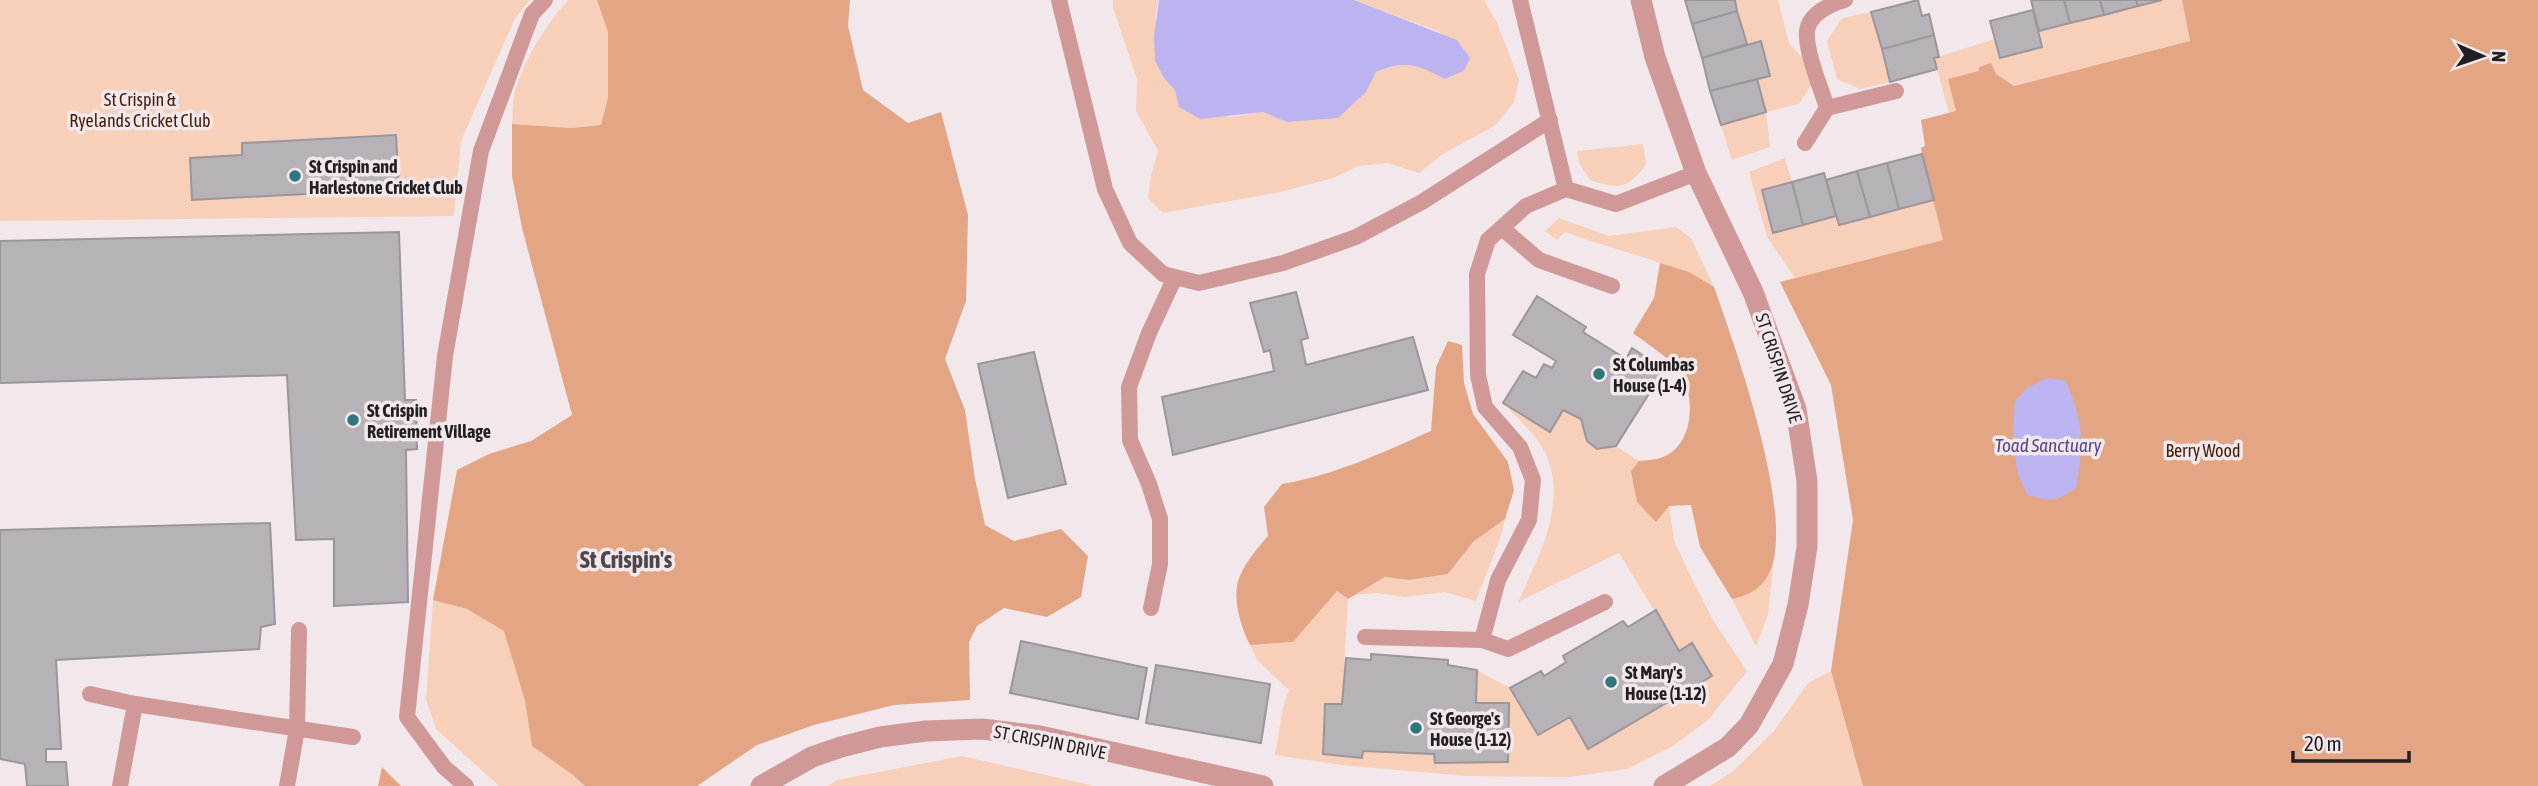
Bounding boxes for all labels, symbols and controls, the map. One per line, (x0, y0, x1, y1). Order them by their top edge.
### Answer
north arrow (2447, 21, 2517, 91)
text: N (2488, 51, 2510, 63)
park label: St Crispin & Ryelands Cricket Club (69, 89, 211, 131)
place label: St Crispin and Harlestone Cricket Club (309, 156, 463, 198)
marker: St Crispin and Harlestone Cricket Club (287, 168, 303, 184)
street label: ST CRISPIN DRIVE (1751, 311, 1807, 426)
place label: St Columbas House (1-4) (1613, 354, 1695, 396)
marker: St Columbas House (1-4) (1591, 366, 1607, 382)
place label: St Crispin Retirement Village (367, 400, 491, 442)
marker: St Crispin Retirement Village (345, 412, 361, 428)
water label: Toad Sanctuary (1995, 434, 2101, 456)
park label: Berry Wood (2165, 440, 2241, 461)
district label: St Crispin's (580, 546, 673, 573)
place label: St Mary's House (1-12) (1625, 662, 1706, 704)
marker: St Mary's House (1-12) (1603, 674, 1619, 690)
place label: St George's House (1-12) (1430, 708, 1511, 750)
marker: St George's House (1-12) (1408, 720, 1424, 736)
scale bar (2293, 720, 2408, 764)
street label: ST CRISPIN DRIVE (992, 721, 1108, 763)
text: 20 m (2304, 731, 2342, 755)

